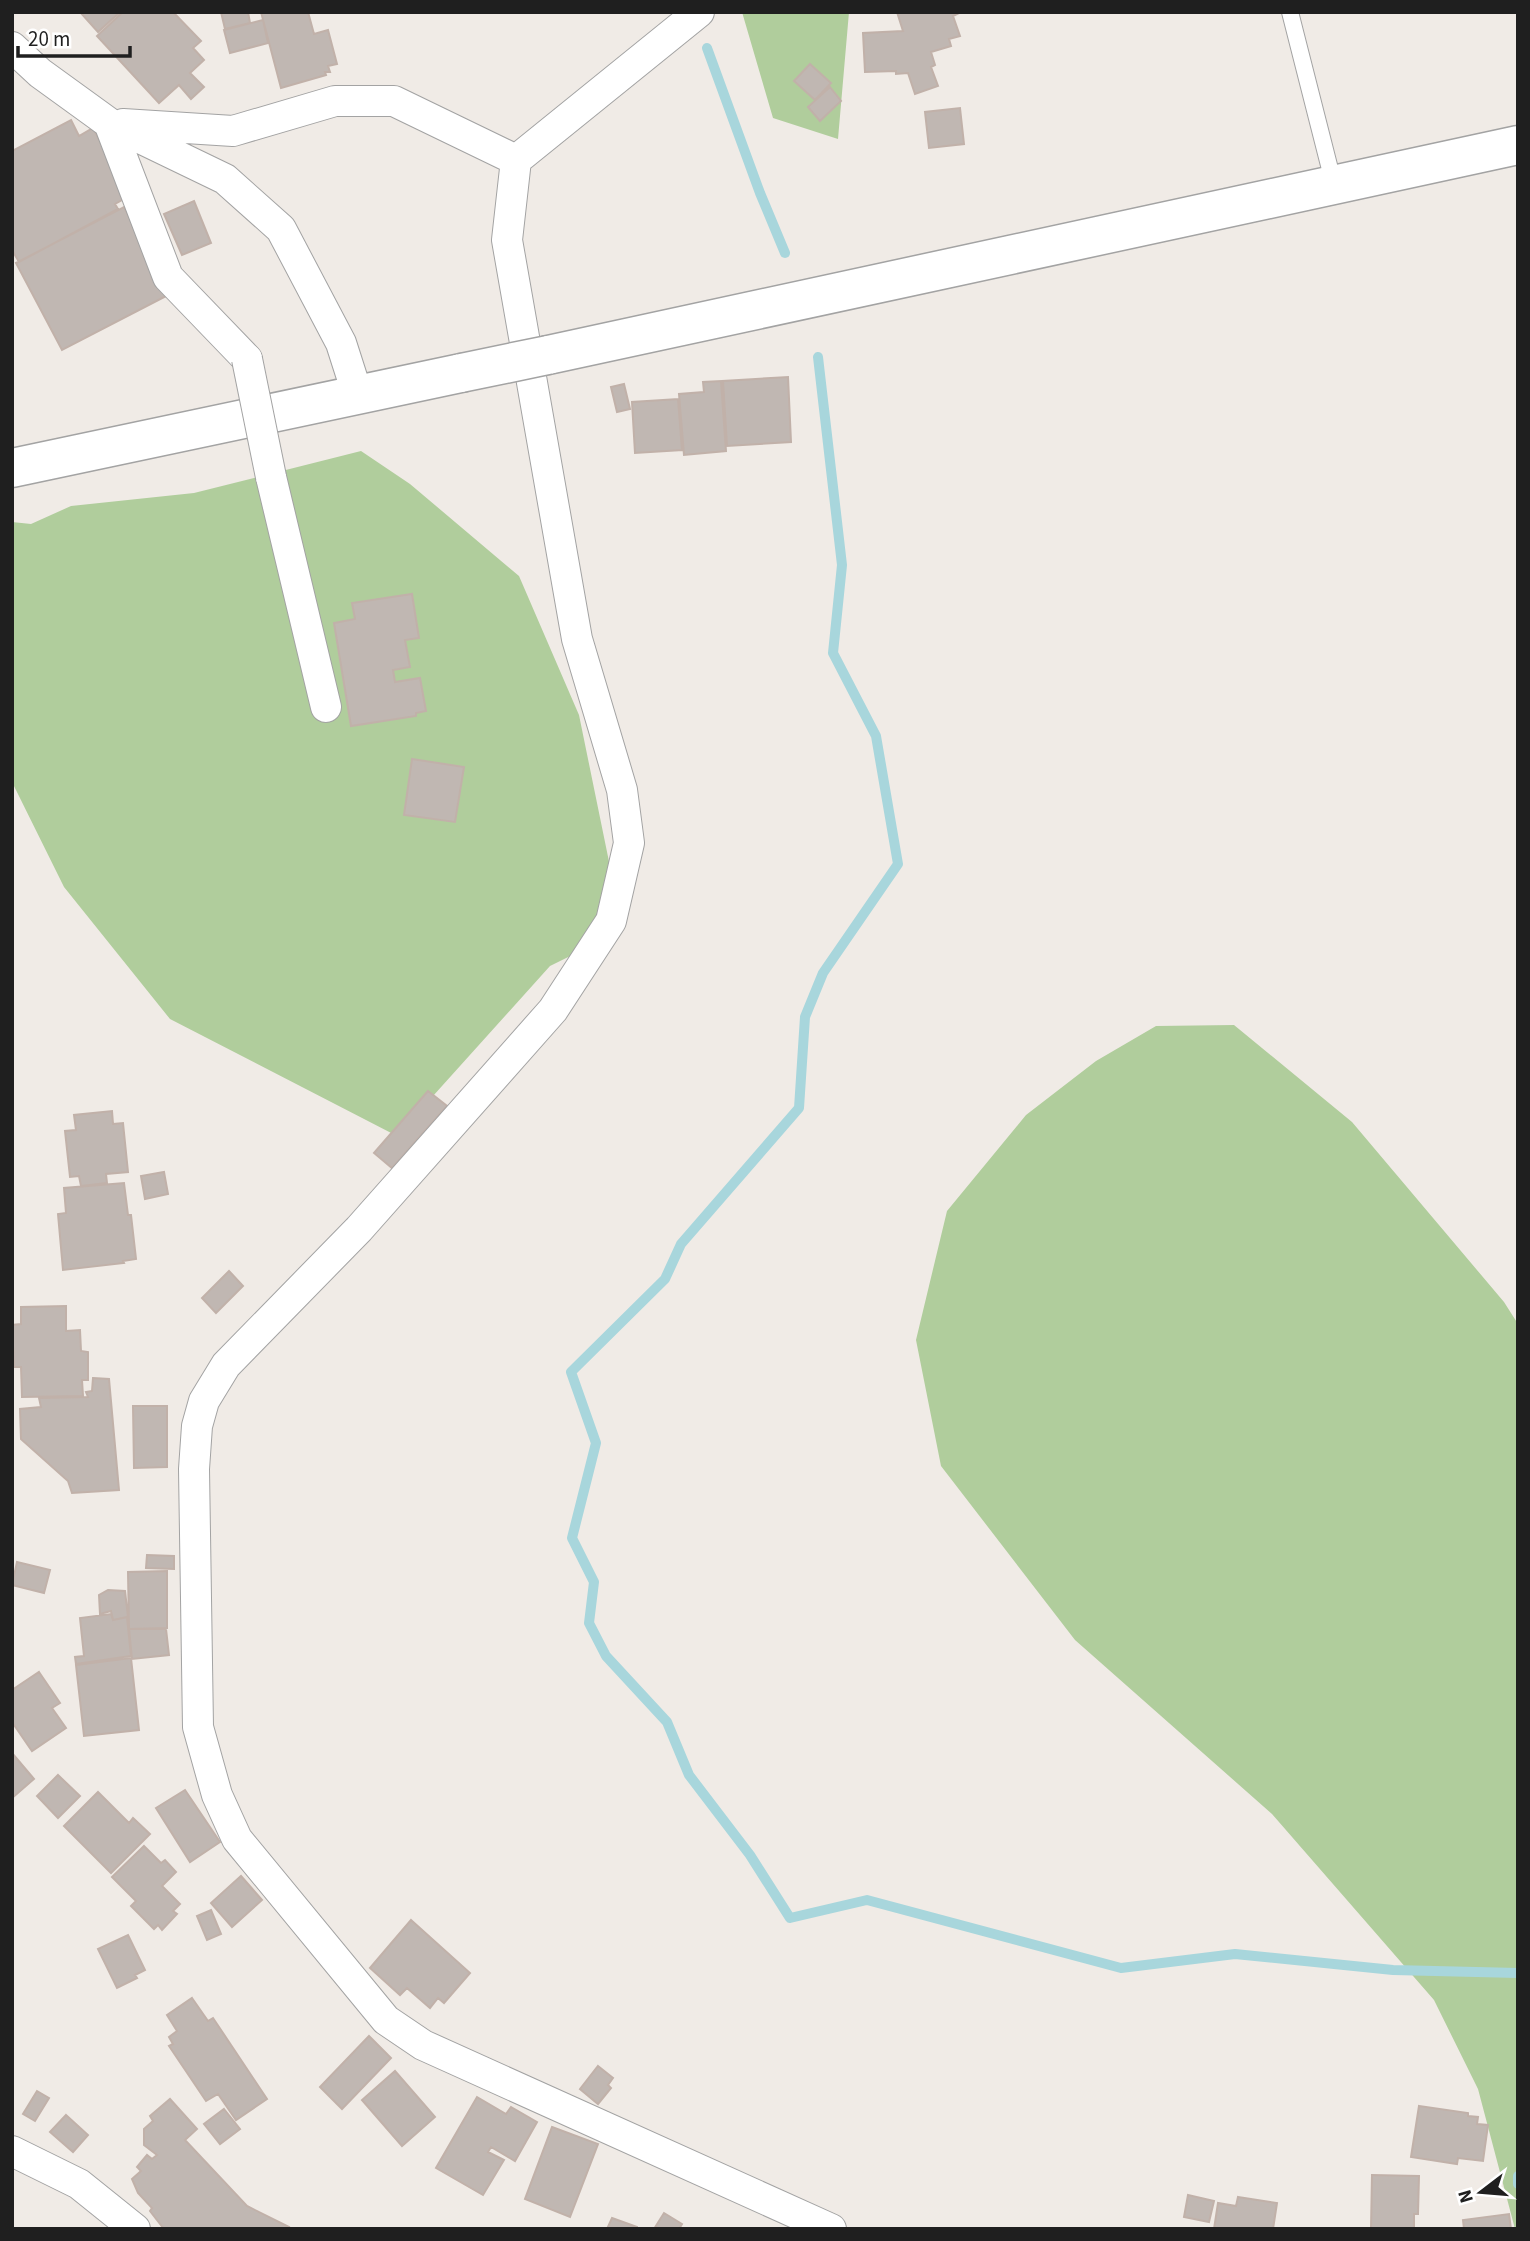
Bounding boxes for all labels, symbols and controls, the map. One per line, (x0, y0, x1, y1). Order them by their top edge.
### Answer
scale bar (18, 14, 130, 58)
text: 20 m (28, 24, 70, 54)
north arrow (1446, 2157, 1516, 2227)
text: N (1451, 2186, 1481, 2206)

